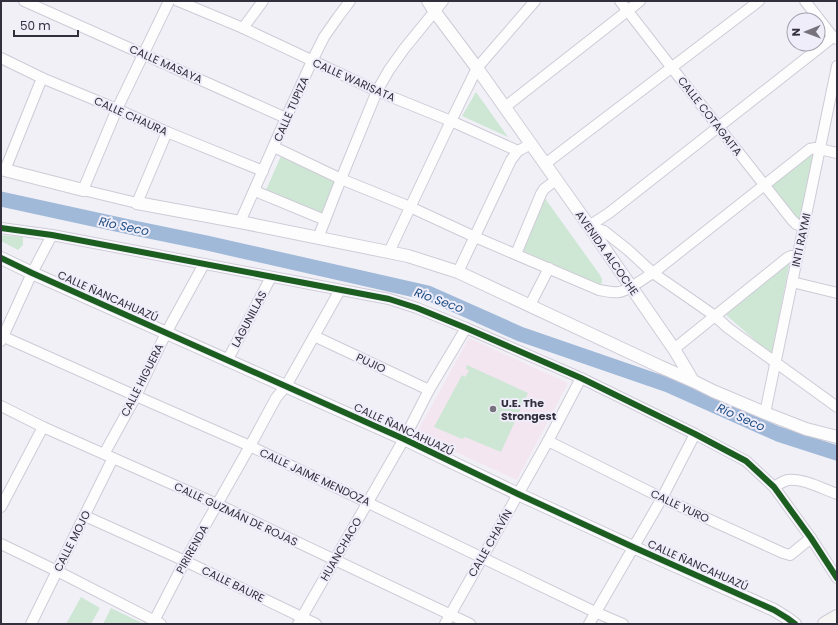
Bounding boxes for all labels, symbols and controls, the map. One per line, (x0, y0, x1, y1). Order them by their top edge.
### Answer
scale bar (14, 12, 78, 38)
north arrow (786, 12, 826, 52)
text: 50 m (20, 17, 51, 34)
text: N (788, 28, 804, 36)
street label: CALLE MASAYA (127, 41, 206, 88)
street label: CALLE WARISATA (310, 55, 398, 106)
street label: CALLE TUPIZA (269, 73, 313, 144)
street label: CALLE COTAGAITA (674, 73, 746, 159)
street label: CALLE CHAURA (92, 93, 171, 140)
street label: AVENIDA ALCOCHE (572, 207, 642, 299)
water label: Río Seco (97, 212, 151, 240)
street label: INTI RAYMI (787, 212, 815, 268)
street label: CALLE ÑANCAHUAZÚ (55, 267, 161, 325)
water label: Río Seco (412, 283, 466, 317)
street label: LAGUNILLAS (227, 288, 271, 350)
street label: CALLE HIGUERA (117, 340, 168, 419)
street label: PUJIO (354, 349, 389, 377)
place label: U.E. The Strongest (501, 395, 557, 424)
street label: CALLE ÑANCAHUAZÚ (351, 399, 457, 459)
water label: Río Seco (714, 399, 768, 435)
marker: U.E. The Strongest (488, 404, 498, 414)
street label: CALLE JAIME MENDOZA (257, 444, 374, 510)
street label: CALLE GUZMÁN DE ROJAS (171, 478, 301, 550)
street label: CALLE YURO (648, 485, 712, 527)
street label: CALLE CHAVÍN (464, 506, 516, 580)
street label: CALLE MOJO (50, 507, 94, 574)
street label: HUANCHACO (316, 514, 366, 584)
street label: PIRIRENDA (172, 521, 212, 576)
street label: CALLE ÑANCAHUAZÚ (645, 536, 751, 594)
street label: CALLE BAURE (199, 562, 267, 606)

